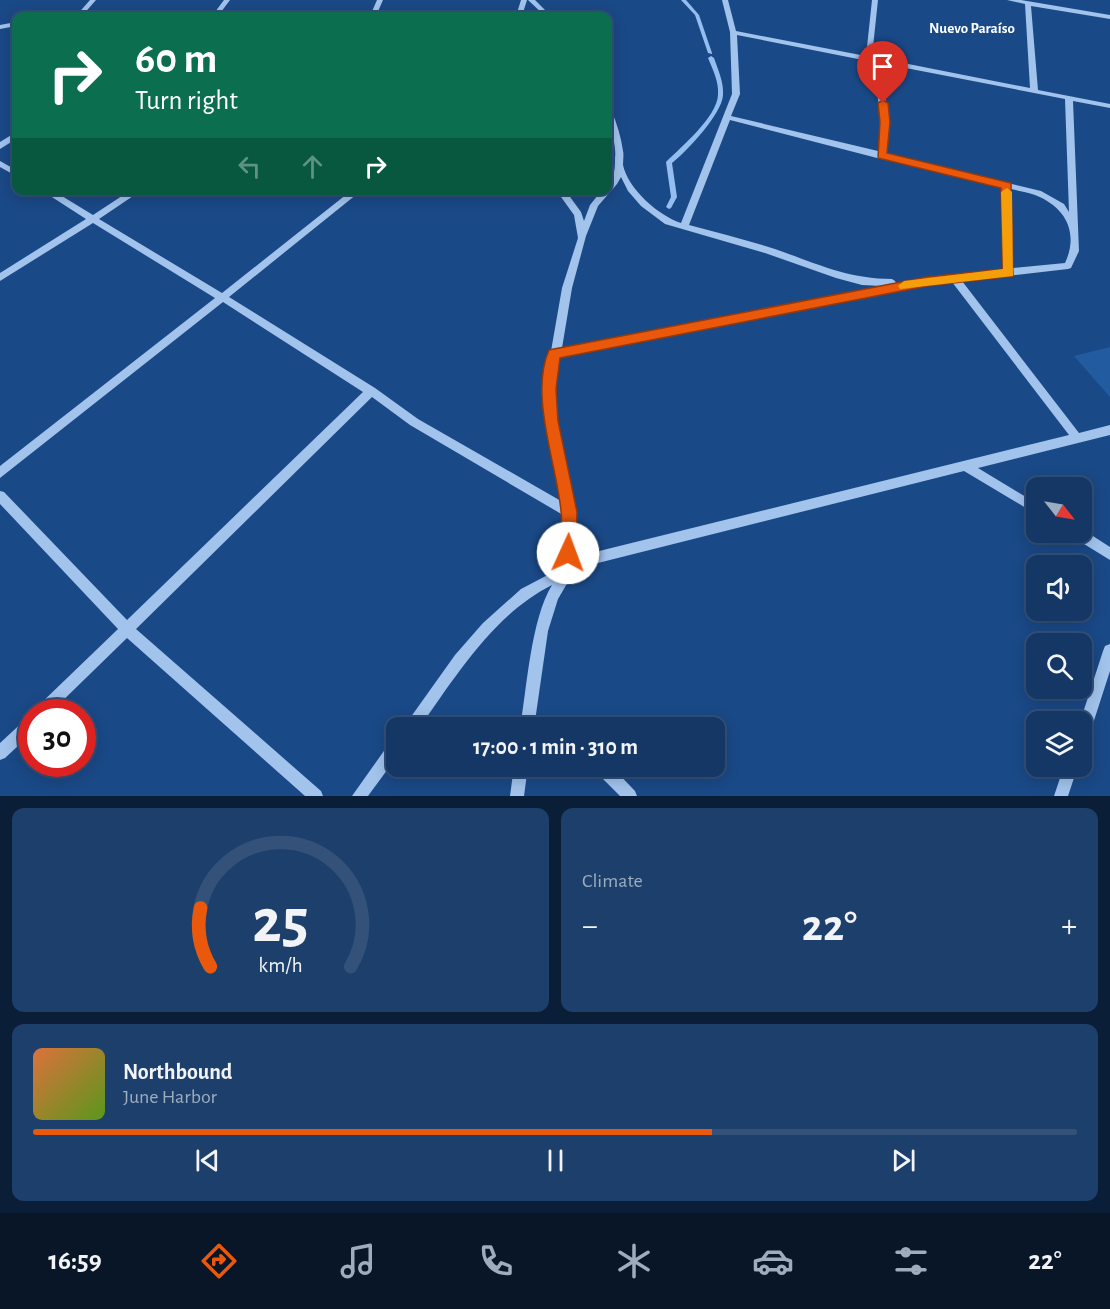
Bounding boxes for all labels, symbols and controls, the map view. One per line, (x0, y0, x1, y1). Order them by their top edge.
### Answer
district label: Nuevo Paraíso (929, 21, 1015, 36)
icon: right (36, 36, 114, 114)
text: 60 m (135, 38, 217, 80)
pin (857, 41, 908, 103)
icon: arrive (866, 50, 899, 83)
text: Turn right (135, 87, 238, 114)
icon: left (233, 150, 266, 183)
icon: ahead (296, 150, 329, 183)
icon: right (359, 150, 392, 183)
north arrow (1026, 477, 1092, 543)
map controls (1026, 477, 1092, 777)
position arrow (536, 521, 600, 585)
button: sound (1026, 555, 1092, 621)
button: search (1026, 633, 1092, 699)
speed limit sign: 30 (18, 699, 96, 777)
button: layers (1026, 711, 1092, 777)
text: 17:00 · 1 min · 310 m (473, 736, 638, 758)
text: Climate (582, 871, 643, 891)
text: 25 (252, 891, 309, 953)
text: 22° (802, 904, 857, 949)
text: − (582, 910, 598, 943)
text: + (1061, 910, 1077, 943)
text: km/h (258, 955, 303, 976)
text: Northbound (123, 1061, 232, 1083)
text: June Harbor (123, 1087, 217, 1107)
icon: previous (191, 1144, 224, 1177)
icon: pause (539, 1144, 572, 1177)
icon: next (887, 1144, 920, 1177)
icon: directions (198, 1240, 240, 1282)
icon: music (337, 1240, 379, 1282)
icon: phone (475, 1240, 517, 1282)
icon: climate (613, 1240, 655, 1282)
icon: car (752, 1240, 794, 1282)
icon: filters (890, 1240, 932, 1282)
text: 16:59 (48, 1247, 102, 1274)
text: 22° (1028, 1247, 1062, 1274)

